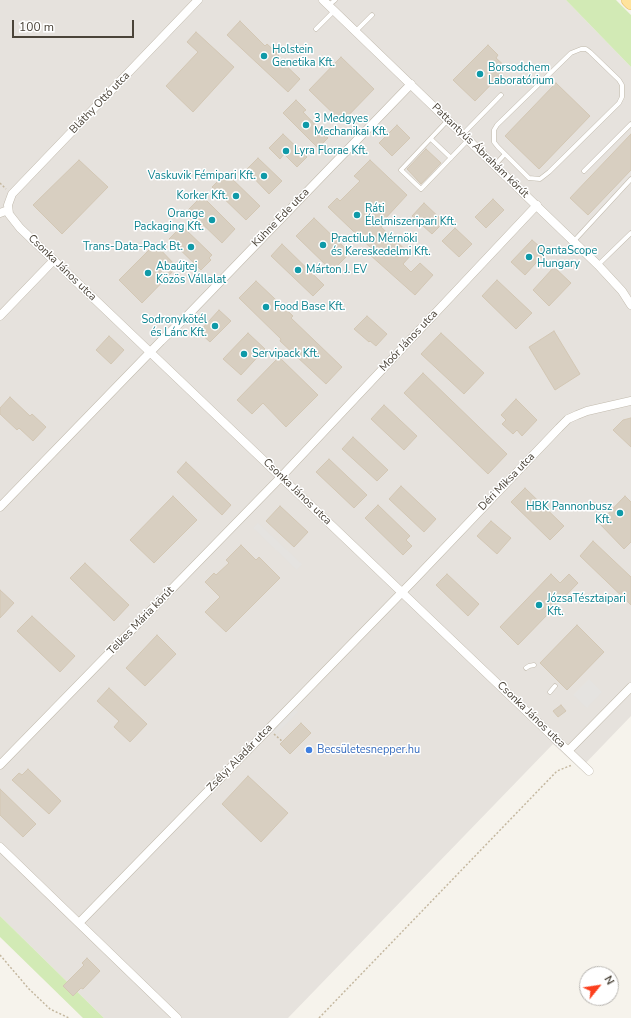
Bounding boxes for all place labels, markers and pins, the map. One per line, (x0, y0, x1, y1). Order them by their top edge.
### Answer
place label: Holstein Genetika Kft. (272, 43, 335, 69)
marker: Holstein Genetika Kft. (259, 51, 269, 61)
place label: Borsodchem Laboratórium (488, 61, 554, 87)
marker: Borsodchem Laboratórium (475, 69, 485, 79)
place label: 3 Medgyes Mechanikai Kft. (314, 112, 389, 138)
marker: 3 Medgyes Mechanikai Kft. (301, 120, 311, 130)
place label: Lyra Florae Kft. (294, 144, 368, 158)
marker: Lyra Florae Kft. (281, 146, 291, 156)
place label: Vaskuvik Fémipari Kft. (148, 169, 256, 183)
marker: Vaskuvik Fémipari Kft. (259, 171, 269, 181)
place label: Korker Kft. (177, 189, 228, 203)
marker: Korker Kft. (231, 191, 241, 201)
place label: Ráti Élelmiszeripari Kft. (365, 202, 456, 228)
place label: Orange Packaging Kft. (134, 207, 204, 233)
marker: Ráti Élelmiszeripari Kft. (352, 210, 362, 220)
marker: Orange Packaging Kft. (207, 215, 217, 225)
place label: Practilub Mérnöki és Kereskedelmi Kft. (331, 232, 431, 258)
place label: Trans-Data-Pack Bt. (83, 240, 183, 254)
marker: Practilub Mérnöki és Kereskedelmi Kft. (318, 240, 328, 250)
marker: Trans-Data-Pack Bt. (186, 242, 196, 252)
place label: QantaScope Hungary (537, 244, 597, 270)
marker: QantaScope Hungary (524, 252, 534, 262)
place label: Abaújtej Közös Vállalat (156, 260, 226, 286)
place label: Márton J. EV (306, 263, 367, 277)
marker: Márton J. EV (293, 265, 303, 275)
marker: Abaújtej Közös Vállalat (143, 268, 153, 278)
place label: Food Base Kft. (274, 300, 345, 314)
marker: Food Base Kft. (261, 302, 271, 312)
place label: Sodronykötél és Lánc Kft. (142, 313, 207, 339)
marker: Sodronykötél és Lánc Kft. (210, 321, 220, 331)
place label: Servipack Kft. (252, 347, 319, 361)
marker: Servipack Kft. (239, 349, 249, 359)
place label: HBK Pannonbusz Kft. (526, 500, 612, 526)
marker: HBK Pannonbusz Kft. (615, 508, 625, 518)
place label: JózsaTésztaipari Kft. (547, 592, 626, 618)
marker: JózsaTésztaipari Kft. (534, 600, 544, 610)
place label: Becsületesnepper.hu (317, 743, 420, 757)
marker: Becsületesnepper.hu (304, 745, 314, 755)

